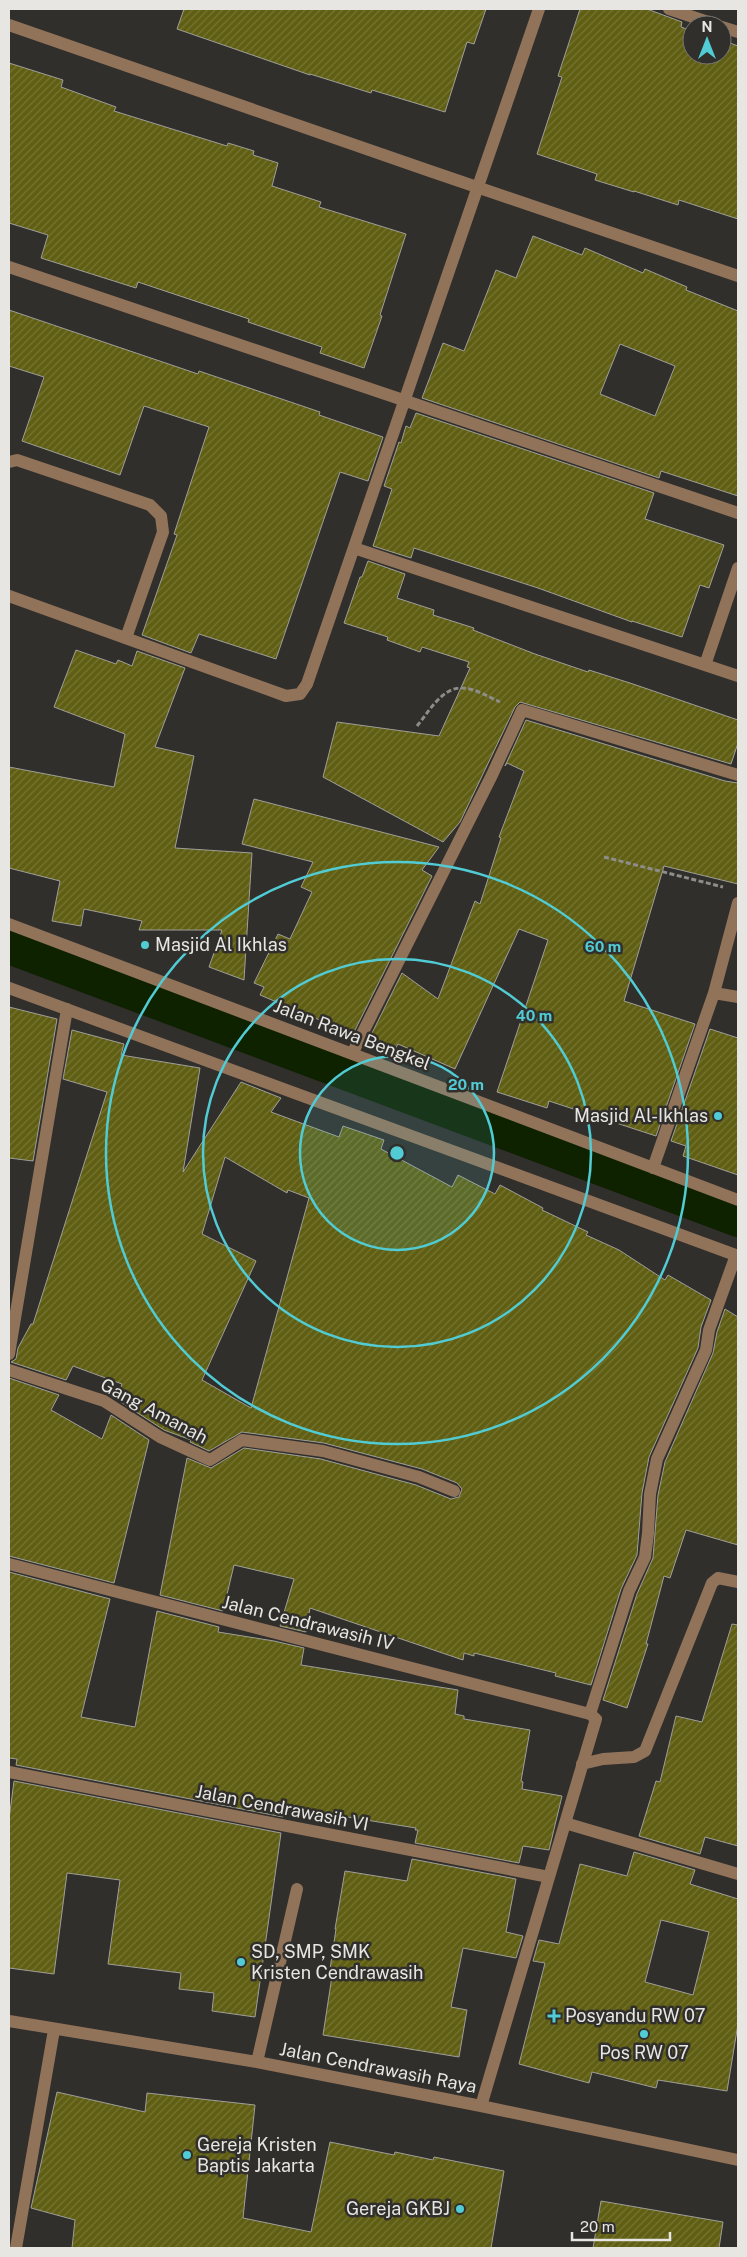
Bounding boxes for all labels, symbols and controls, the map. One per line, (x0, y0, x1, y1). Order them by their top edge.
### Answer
north arrow (682, 15, 732, 65)
text: N (702, 19, 712, 35)
place label: Masjid Al Ikhlas (155, 934, 287, 955)
text: 60 m (585, 938, 621, 955)
marker: Masjid Al Ikhlas (139, 939, 151, 951)
street label: Jalan Rawa Bengkel (271, 995, 433, 1074)
text: 40 m (516, 1007, 552, 1024)
text: 20 m (448, 1076, 484, 1093)
place label: Masjid Al-Ikhlas (574, 1105, 708, 1126)
marker: Masjid Al-Ikhlas (712, 1110, 724, 1122)
centre of rings (388, 1144, 406, 1162)
street label: Gang Amanah (97, 1374, 211, 1448)
street label: Jalan Cendrawasih IV (220, 1591, 396, 1654)
street label: Jalan Cendrawasih VI (194, 1780, 371, 1835)
place label: SD, SMP, SMK Kristen Cendrawasih (251, 1941, 423, 1983)
marker: SD, SMP, SMK Kristen Cendrawasih (235, 1956, 247, 1968)
place label: Posyandu RW 07 (565, 2005, 706, 2026)
marker: Posyandu RW 07 (547, 2009, 561, 2023)
marker: Pos RW 07 (638, 2028, 650, 2040)
street label: Jalan Cendrawasih Raya (278, 2038, 478, 2097)
place label: Pos RW 07 (599, 2042, 689, 2063)
place label: Gereja Kristen Baptis Jakarta (197, 2134, 317, 2176)
marker: Gereja Kristen Baptis Jakarta (181, 2149, 193, 2161)
place label: Gereja GKBJ (346, 2198, 450, 2219)
marker: Gereja GKBJ (454, 2203, 466, 2215)
scale bar (572, 2210, 670, 2242)
text: 20 m (580, 2218, 615, 2235)

